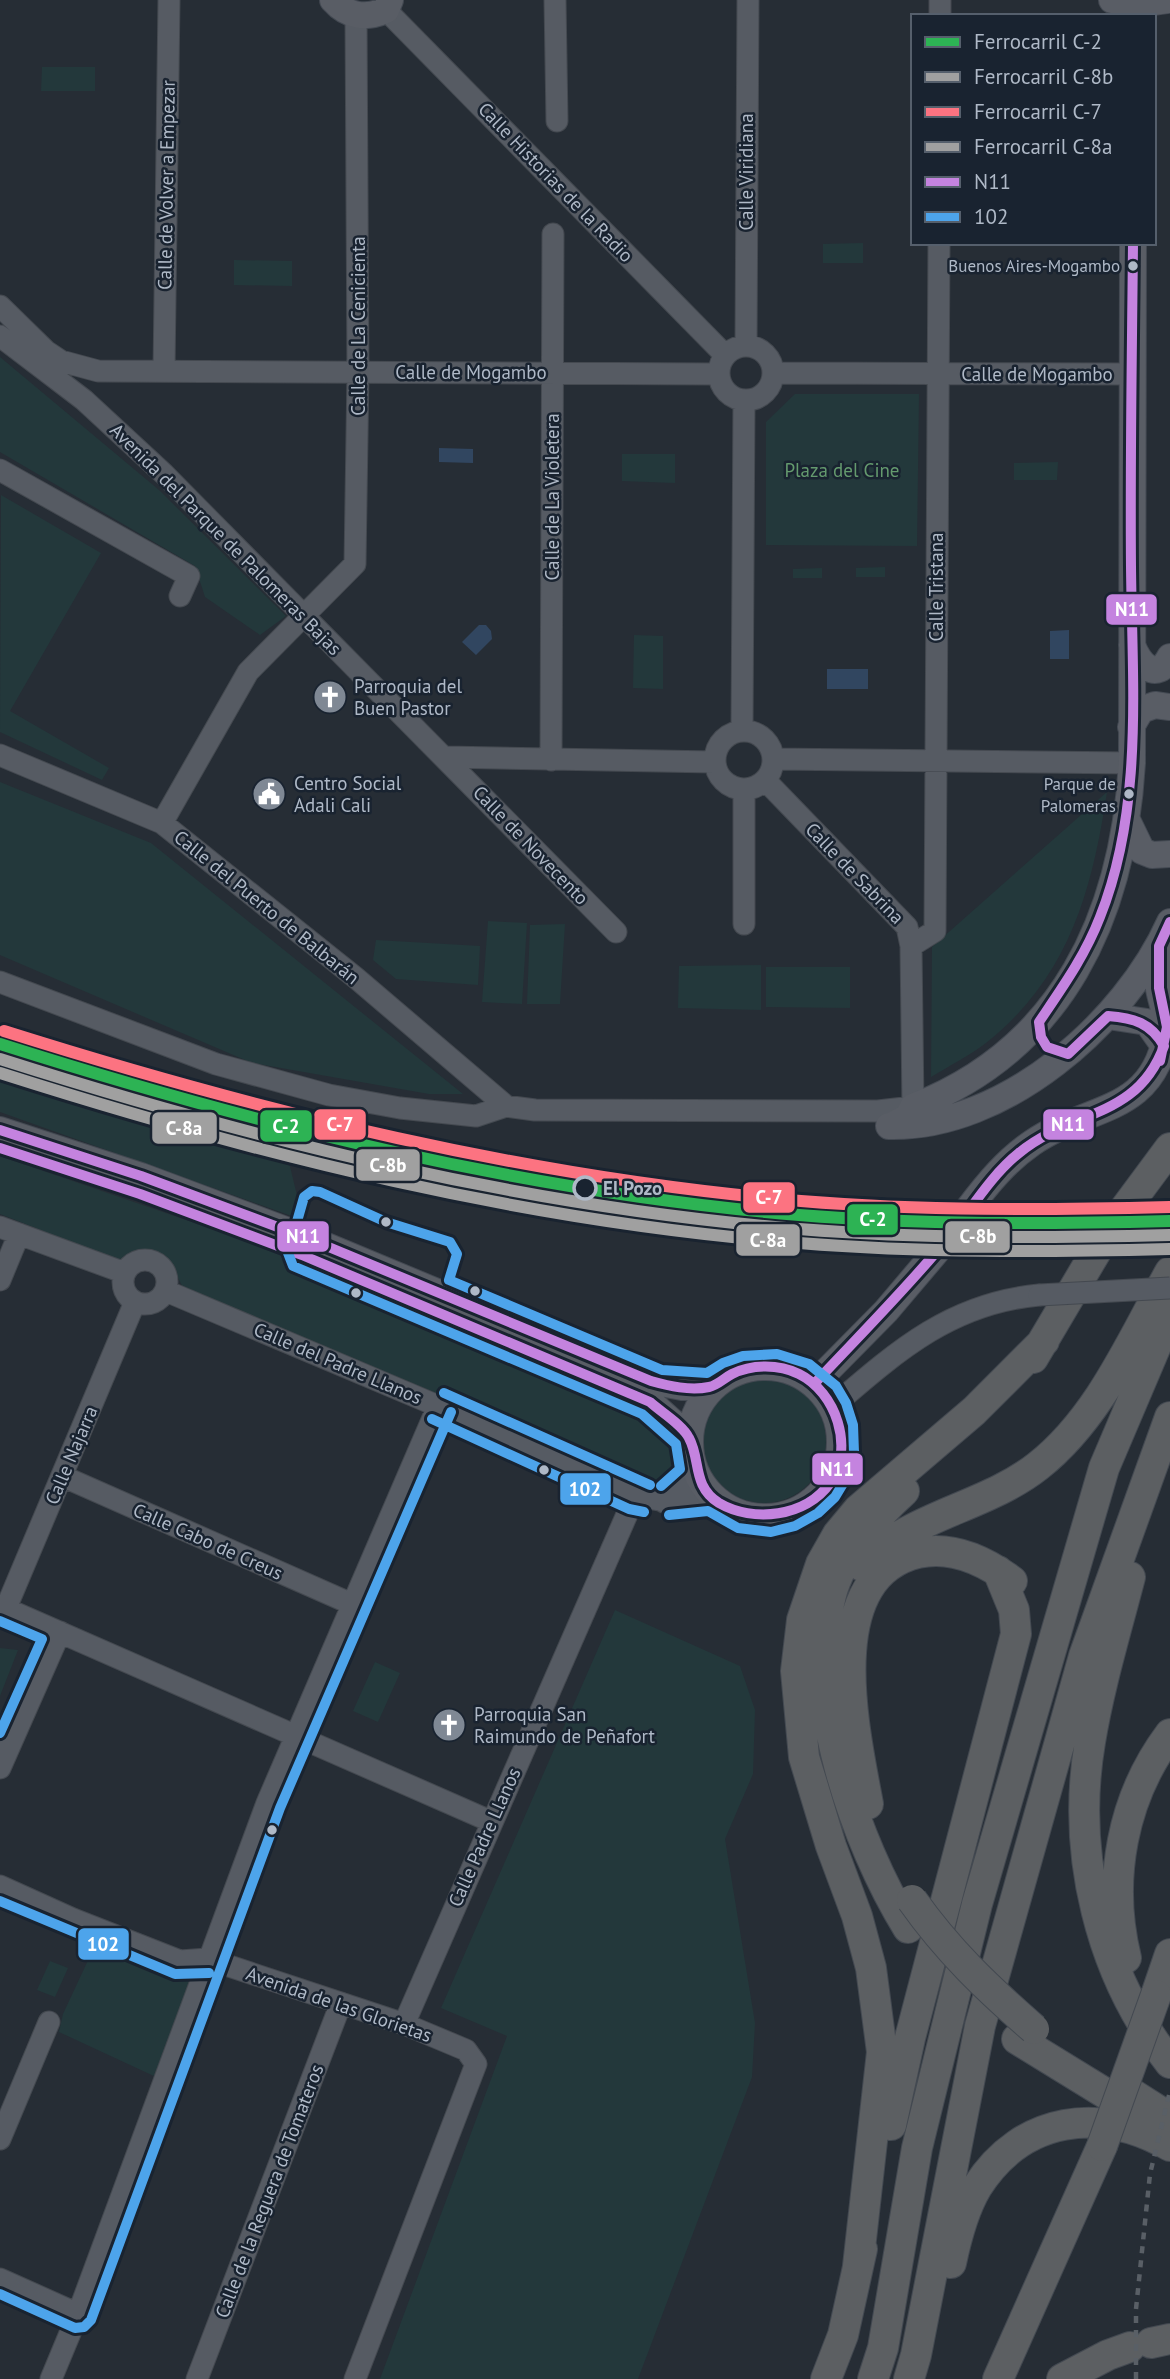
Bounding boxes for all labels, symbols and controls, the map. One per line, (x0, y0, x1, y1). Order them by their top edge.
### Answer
legend (911, 14, 1156, 245)
text: Ferrocarril C-2 (974, 28, 1102, 55)
text: Ferrocarril C-8b (974, 63, 1113, 90)
street label: Calle de Volver a Empezar (152, 79, 180, 290)
street label: Calle Historias de la Radio (473, 97, 639, 267)
text: Ferrocarril C-7 (974, 98, 1102, 125)
street label: Calle Viridiana (734, 113, 758, 231)
text: Ferrocarril C-8a (974, 133, 1112, 160)
text: N11 (974, 168, 1011, 195)
text: 102 (974, 203, 1008, 230)
street label: Calle de La Cenicienta (346, 236, 370, 416)
place label: Buenos Aires-Mogambo (948, 255, 1120, 277)
marker: Buenos Aires-Mogambo (1126, 259, 1140, 273)
street label: Calle de Mogambo (395, 360, 547, 384)
street label: Calle de Mogambo (961, 362, 1113, 386)
street label: Calle de La Violetera (540, 413, 564, 581)
street label: Avenida del Parque de Palomeras Bajas (105, 418, 347, 660)
park label: Plaza del Cine (784, 458, 900, 482)
street label: Calle Tristana (924, 533, 948, 641)
line badge: N11 (1105, 593, 1158, 626)
text: N11 (1115, 597, 1149, 621)
place label: Parroquia del Buen Pastor (354, 674, 462, 720)
church icon: Parroquia del Buen Pastor (311, 678, 349, 716)
place label: Centro Social Adali Cali (294, 771, 402, 817)
place label: Parque de Palomeras (1041, 773, 1116, 817)
public building icon: Centro Social Adali Cali (250, 775, 288, 813)
street label: Calle de Novecento (468, 780, 594, 910)
marker: Parque de Palomeras (1122, 787, 1136, 801)
street label: Calle de Sabrina (801, 817, 909, 929)
street label: Calle del Puerto de Balbarán (169, 825, 365, 989)
line badge: C-7 (313, 1108, 367, 1141)
line badge: N11 (1042, 1108, 1095, 1141)
line badge: C-2 (259, 1109, 313, 1143)
line badge: C-8a (151, 1111, 218, 1145)
text: C-7 (327, 1112, 353, 1136)
text: N11 (1051, 1112, 1085, 1136)
text: C-2 (273, 1114, 299, 1138)
text: C-8a (166, 1116, 202, 1140)
line badge: C-8b (355, 1148, 421, 1182)
text: C-8b (369, 1153, 407, 1177)
marker: El Pozo (573, 1176, 597, 1200)
place label: El Pozo (603, 1176, 662, 1200)
line badge: C-7 (742, 1181, 796, 1214)
text: C-7 (756, 1185, 782, 1209)
line badge: C-2 (846, 1203, 899, 1236)
text: C-2 (860, 1207, 886, 1231)
unlabelled marker (379, 1215, 393, 1229)
line badge: N11 (276, 1220, 330, 1253)
line badge: C-8b (944, 1220, 1011, 1254)
line badge: C-8a (735, 1223, 801, 1257)
text: N11 (286, 1224, 320, 1248)
text: C-8b (959, 1224, 997, 1248)
text: C-8a (750, 1228, 786, 1252)
unlabelled marker (468, 1284, 482, 1298)
unlabelled marker (349, 1286, 363, 1300)
street label: Calle del Padre Llanos (250, 1317, 426, 1409)
street label: Calle Najarra (39, 1402, 103, 1508)
line badge: N11 (811, 1452, 864, 1486)
text: N11 (820, 1457, 854, 1481)
unlabelled marker (537, 1463, 551, 1477)
line badge: 102 (559, 1472, 612, 1506)
text: 102 (569, 1477, 601, 1501)
street label: Calle Cabo de Creus (130, 1497, 286, 1585)
place label: Parroquia San Raimundo de Peñafort (474, 1702, 656, 1748)
church icon: Parroquia San Raimundo de Peñafort (430, 1706, 468, 1744)
street label: Calle Padre Llanos (443, 1764, 525, 1910)
unlabelled marker (265, 1823, 279, 1837)
line badge: 102 (77, 1927, 130, 1961)
text: 102 (87, 1932, 119, 1956)
street label: Avenida de las Glorietas (243, 1961, 435, 2047)
street label: Calle de la Reguera de Tomateros (209, 2061, 329, 2321)

